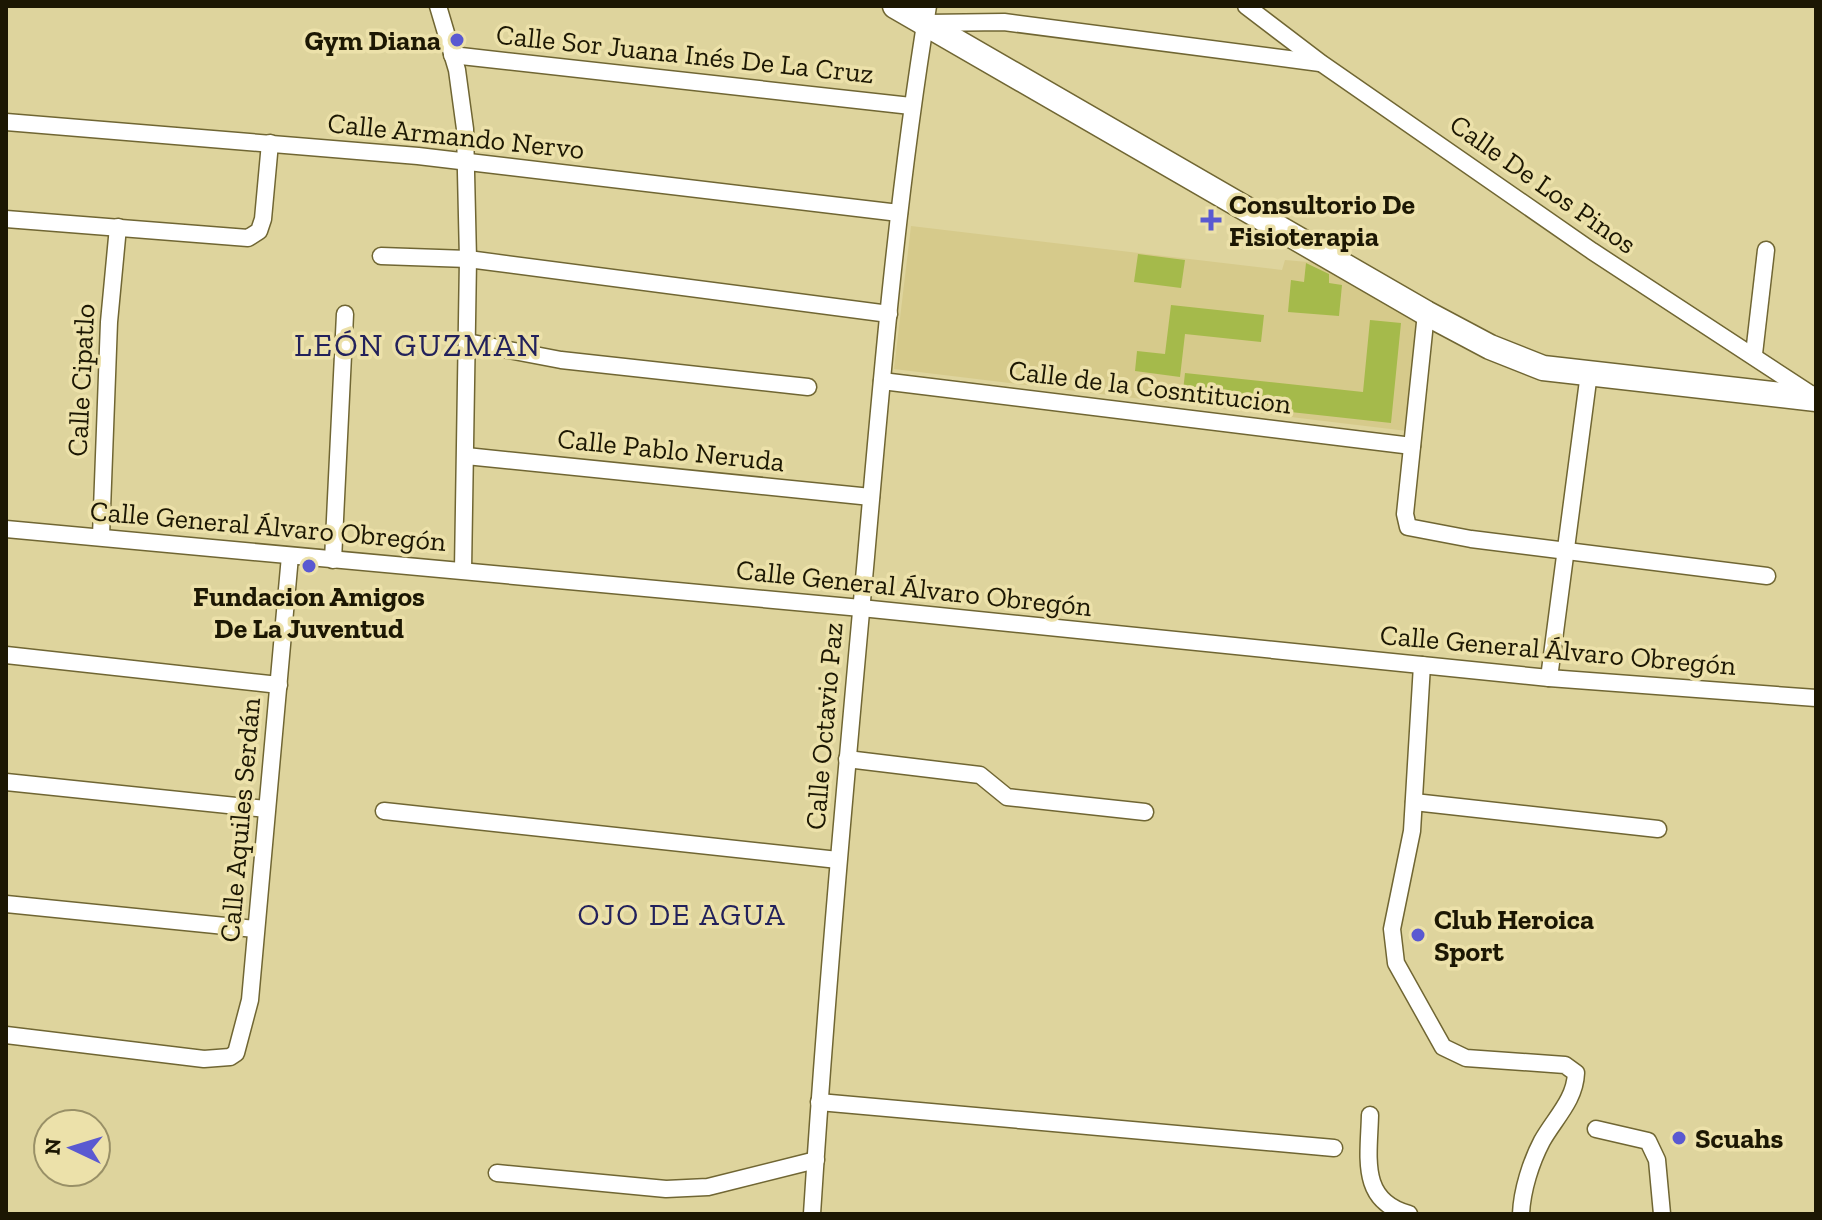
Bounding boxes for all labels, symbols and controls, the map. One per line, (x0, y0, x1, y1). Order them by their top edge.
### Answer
street label: Calle Sor Juana Inés De La Cruz (495, 18, 875, 90)
place label: Gym Diana (304, 24, 441, 57)
marker: Gym Diana (448, 31, 466, 49)
street label: Calle Armando Nervo (326, 106, 586, 166)
street label: Calle De Los Pinos (1443, 107, 1643, 261)
place label: Consultorio De Fisioterapia (1229, 188, 1415, 253)
marker: Consultorio De Fisioterapia (1200, 209, 1222, 231)
street label: Calle Cipatlo (61, 303, 101, 457)
district label: LEÓN GUZMAN (294, 326, 542, 364)
street label: Calle de la Cosntitucion (1007, 353, 1293, 421)
street label: Calle Pablo Neruda (556, 422, 787, 478)
street label: Calle General Álvaro Obregón (89, 494, 447, 558)
street label: Calle General Álvaro Obregón (735, 553, 1093, 623)
marker: Fundacion Amigos De La Juventud (300, 557, 318, 575)
place label: Fundacion Amigos De La Juventud (193, 580, 425, 645)
street label: Calle General Álvaro Obregón (1379, 618, 1737, 682)
street label: Calle Octavio Paz (799, 621, 849, 831)
street label: Calle Aquiles Serdán (213, 696, 267, 944)
district label: OJO DE AGUA (578, 897, 786, 933)
place label: Club Heroica Sport (1434, 903, 1594, 968)
marker: Club Heroica Sport (1409, 926, 1427, 944)
north arrow (32, 1108, 112, 1188)
place label: Scuahs (1695, 1122, 1784, 1155)
marker: Scuahs (1670, 1129, 1688, 1147)
text: N (38, 1137, 67, 1156)

